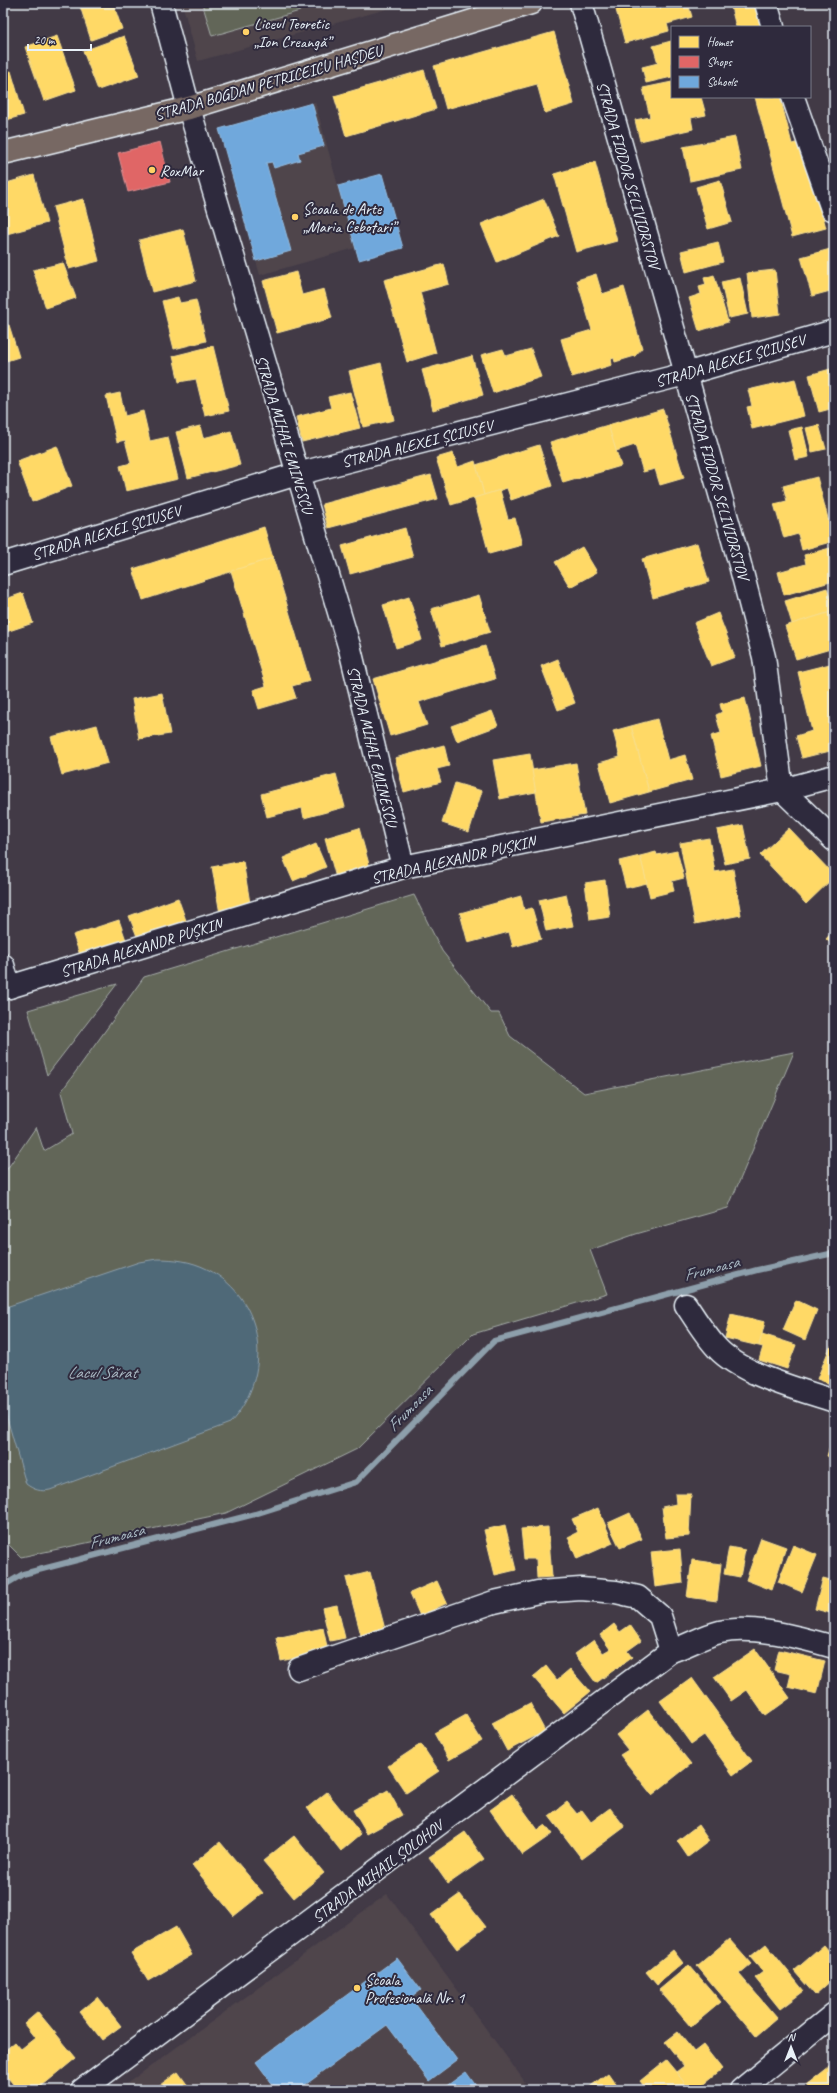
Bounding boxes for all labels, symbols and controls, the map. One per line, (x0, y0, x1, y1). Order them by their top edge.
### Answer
place label: Liceul Teoretic „Ion Creangă” (254, 14, 334, 52)
scale bar (28, 26, 91, 52)
legend (671, 26, 811, 98)
marker: Liceul Teoretic „Ion Creangă” (241, 27, 251, 37)
text: 20 m (34, 32, 56, 48)
text: Homes (707, 34, 734, 50)
street label: STRADA BOGDAN PETRICEICU HAȘDEU (152, 40, 388, 125)
text: Shops (707, 54, 732, 70)
text: Schools (707, 74, 739, 90)
street label: STRADA FIODOR SELIVIORSTOV (592, 79, 665, 274)
place label: RoxMar (160, 161, 205, 181)
marker: RoxMar (147, 165, 157, 175)
place label: Școala de Arte „Maria Cebotari” (303, 199, 399, 237)
marker: Școala de Arte „Maria Cebotari” (290, 212, 300, 222)
street label: STRADA ALEXEI ȘCIUSEV (653, 329, 811, 392)
street label: STRADA MIHAI EMINESCU (250, 353, 318, 518)
street label: STRADA FIODOR SELIVIORSTOV (681, 390, 754, 585)
street label: STRADA ALEXEI ȘCIUSEV (340, 415, 498, 472)
street label: STRADA ALEXEI ȘCIUSEV (29, 500, 186, 565)
street label: STRADA MIHAI EMINESCU (342, 664, 402, 831)
street label: STRADA ALEXANDR PUȘKIN (369, 831, 540, 889)
street label: STRADA ALEXANDR PUȘKIN (58, 913, 227, 982)
water label: Frumoasa (681, 1251, 743, 1286)
water label: Lacul Sărat (68, 1362, 140, 1383)
water label: Frumoasa (382, 1380, 438, 1436)
water label: Frumoasa (86, 1519, 148, 1554)
street label: STRADA MIHAIL ȘOLOHOV (308, 1814, 450, 1928)
place label: Școala Profesională Nr. 1 (365, 1970, 465, 2008)
marker: Școala Profesională Nr. 1 (352, 1983, 362, 1993)
north arrow (771, 2027, 811, 2067)
text: N (788, 2030, 797, 2044)

